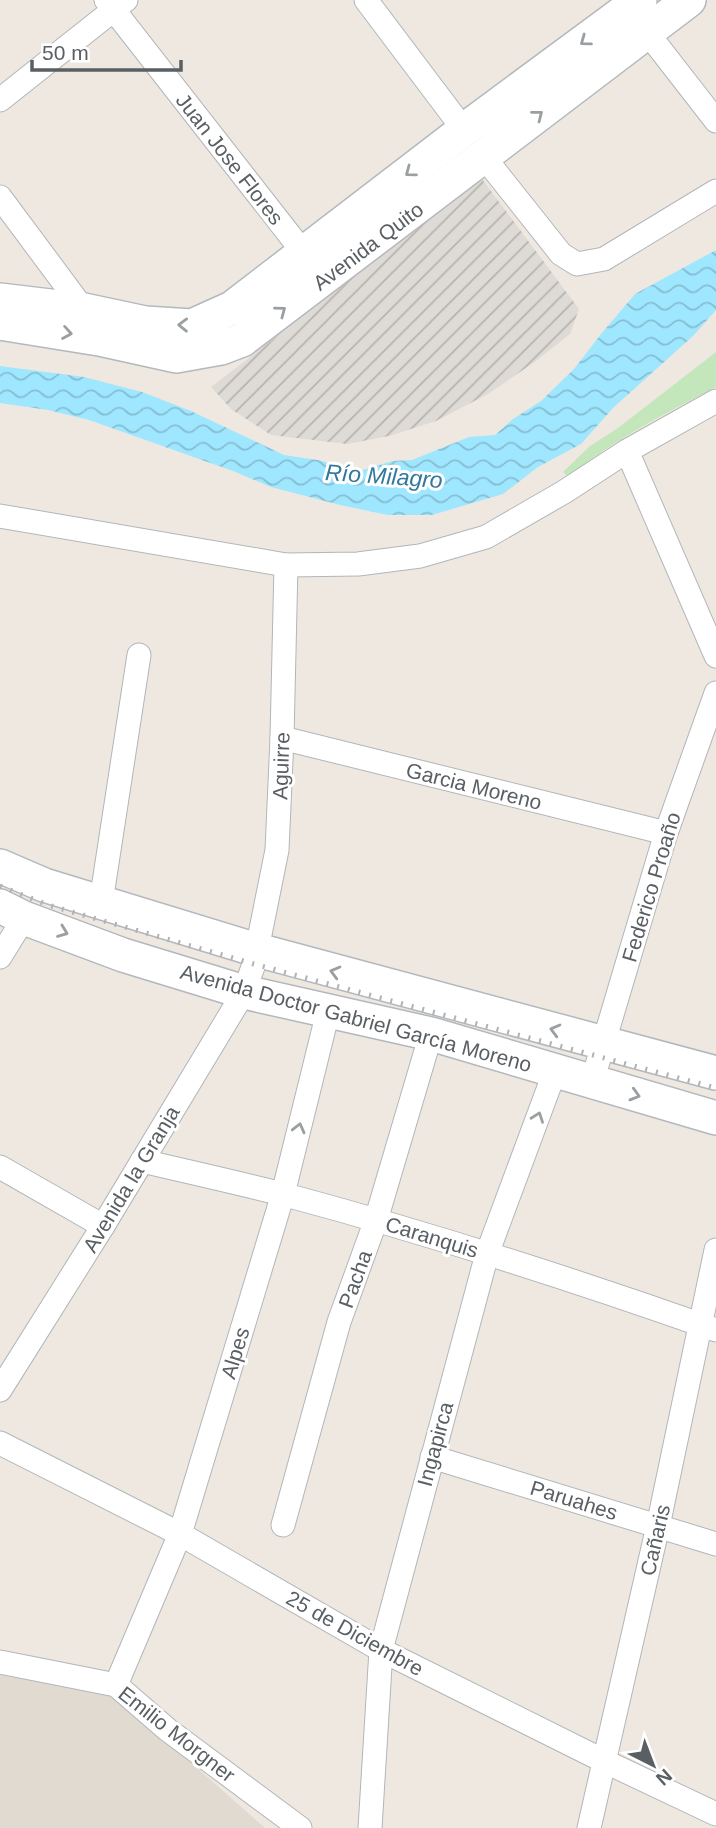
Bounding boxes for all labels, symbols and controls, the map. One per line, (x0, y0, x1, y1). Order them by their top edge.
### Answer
scale bar (32, 28, 180, 72)
one-way arrow (581, 33, 593, 45)
text: 50 m (42, 41, 89, 64)
street label: Juan Jose Flores (172, 89, 288, 229)
one-way arrow (530, 110, 542, 123)
one-way arrow (405, 163, 417, 176)
street label: Avenida Quito (309, 197, 427, 295)
one-way arrow (273, 307, 286, 320)
one-way arrow (177, 317, 188, 333)
one-way arrow (62, 325, 73, 340)
water label: Río Milagro (324, 459, 444, 493)
street label: Aguirre (268, 732, 294, 800)
street label: Garcia Moreno (404, 758, 544, 814)
street label: Federico Proaño (617, 809, 685, 965)
one-way arrow (57, 924, 69, 938)
street label: Avenida Doctor Gabriel García Moreno (178, 960, 534, 1076)
one-way arrow (330, 966, 342, 980)
one-way arrow (549, 1024, 561, 1038)
one-way arrow (629, 1086, 641, 1101)
street label: Avenida la Granja (78, 1101, 184, 1256)
one-way arrow (530, 1111, 544, 1124)
one-way arrow (291, 1122, 305, 1134)
street label: Caranquis (383, 1212, 481, 1262)
street label: Pacha (334, 1247, 376, 1311)
street label: Alpes (216, 1325, 254, 1381)
street label: Ingapirca (413, 1399, 457, 1489)
street label: Paruahes (528, 1476, 620, 1524)
street label: Cañaris (636, 1502, 674, 1578)
street label: 25 de Diciembre (283, 1586, 427, 1680)
street label: Emilio Morgner (114, 1681, 240, 1787)
north arrow (618, 1730, 688, 1800)
text: N (652, 1765, 676, 1790)

